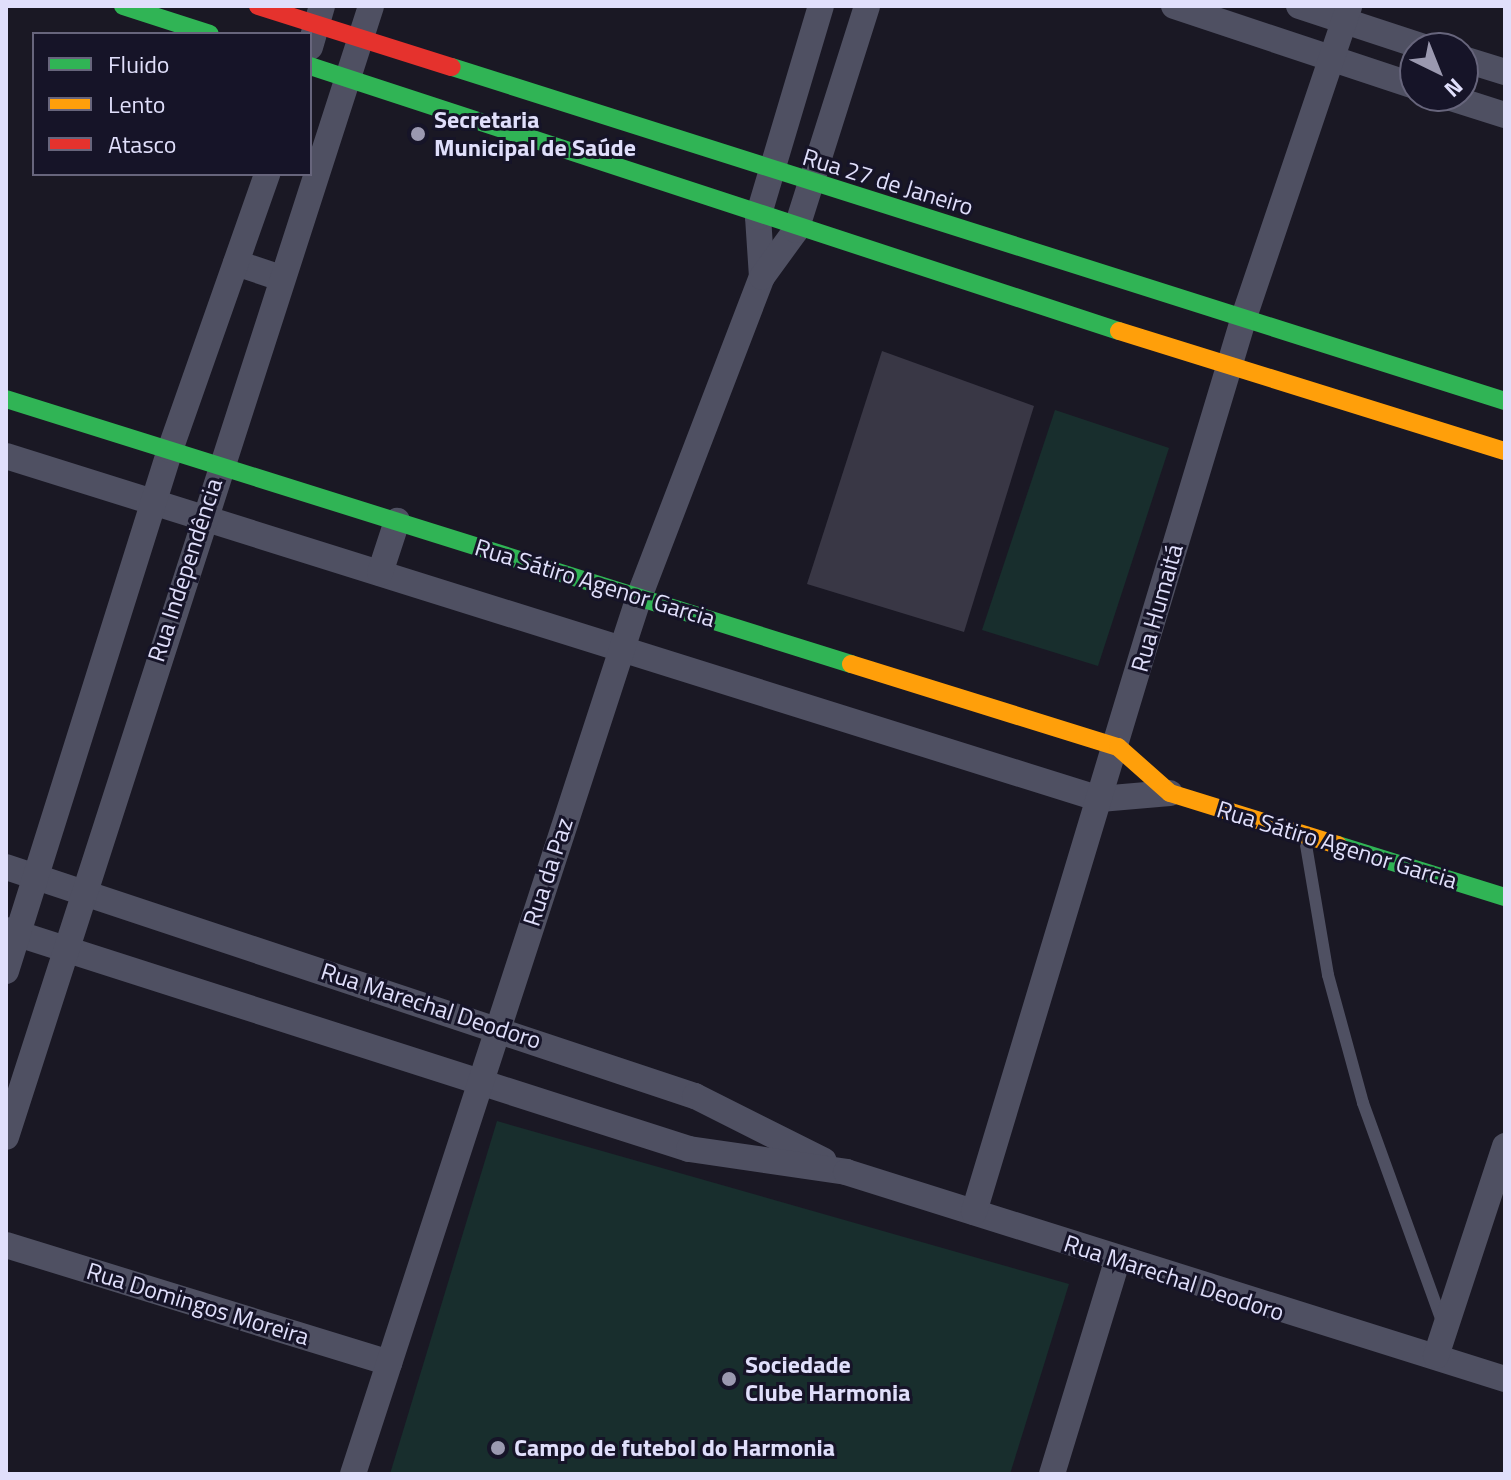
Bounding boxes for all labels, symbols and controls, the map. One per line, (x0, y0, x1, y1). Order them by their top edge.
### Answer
legend (32, 32, 312, 176)
north arrow (1399, 32, 1479, 112)
text: Fluido (108, 46, 170, 82)
text: N (1437, 70, 1471, 106)
text: Lento (108, 86, 165, 122)
place label: Secretaria Municipal de Saúde (434, 106, 636, 162)
marker: Secretaria Municipal de Saúde (409, 125, 427, 143)
text: Atasco (108, 126, 177, 162)
street label: Rua 27 de Janeiro (799, 142, 977, 222)
street label: Rua Independência (142, 474, 228, 666)
street label: Rua Sátiro Agenor Garcia (471, 533, 719, 633)
street label: Rua Humaitá (1125, 541, 1189, 675)
street label: Rua Sátiro Agenor Garcia (1213, 795, 1461, 895)
street label: Rua da Paz (517, 814, 579, 930)
street label: Rua Marechal Deodoro (317, 957, 545, 1055)
street label: Rua Marechal Deodoro (1060, 1229, 1288, 1327)
street label: Rua Domingos Moreira (83, 1256, 313, 1352)
place label: Sociedade Clube Harmonia (745, 1351, 910, 1407)
marker: Sociedade Clube Harmonia (720, 1370, 738, 1388)
place label: Campo de futebol do Harmonia (514, 1434, 835, 1462)
marker: Campo de futebol do Harmonia (489, 1439, 507, 1457)

